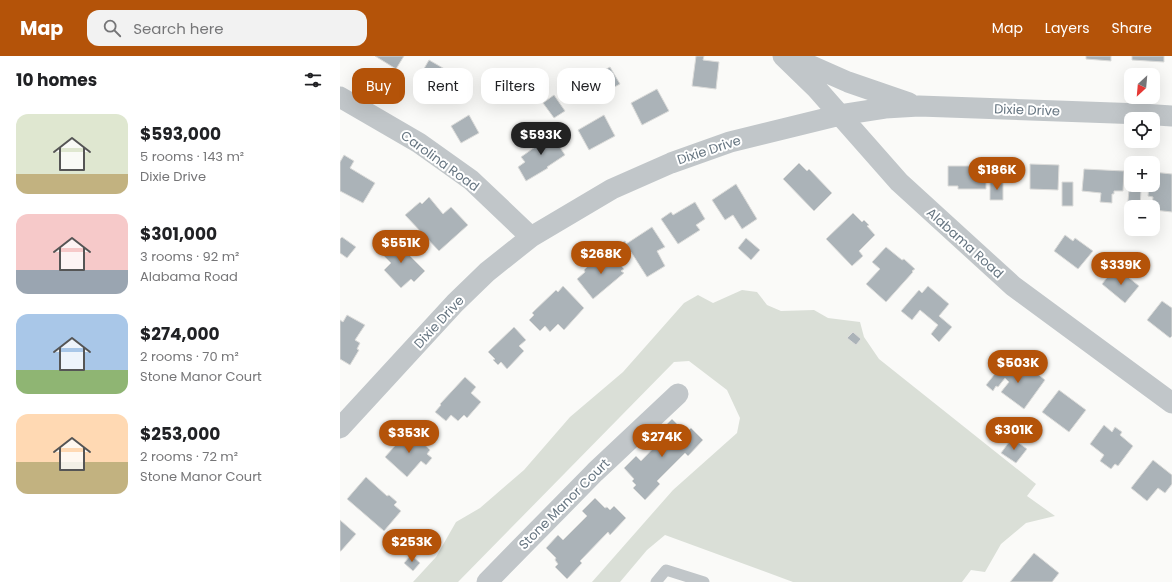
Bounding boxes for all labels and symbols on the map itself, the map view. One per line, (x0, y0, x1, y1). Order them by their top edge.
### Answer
north arrow (1124, 68, 1160, 104)
street label: Dixie Drive (994, 99, 1060, 121)
pin: $593K (513, 122, 569, 156)
street label: Carolina Road (397, 126, 483, 196)
street label: Dixie Drive (675, 131, 743, 169)
pin: $186K (969, 157, 1025, 191)
street label: Alabama Road (922, 203, 1008, 283)
pin: $551K (373, 230, 429, 264)
pin: $268K (573, 241, 629, 275)
pin: $339K (1093, 252, 1149, 286)
street label: Dixie Drive (410, 291, 468, 353)
pin: $503K (990, 350, 1046, 384)
pin: $301K (986, 417, 1042, 451)
pin: $353K (381, 420, 437, 454)
pin: $274K (634, 424, 690, 458)
street label: Stone Manor Court (514, 454, 614, 554)
pin: $253K (384, 529, 440, 563)

